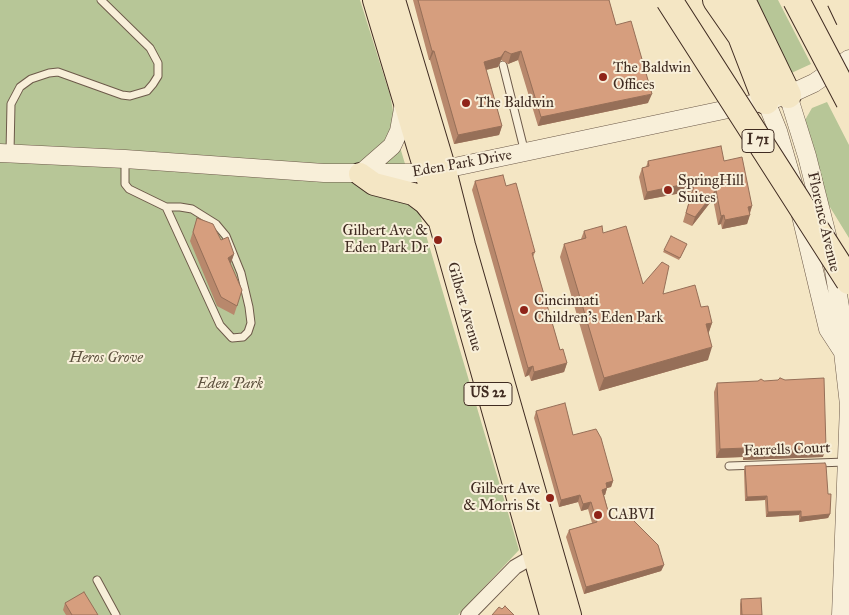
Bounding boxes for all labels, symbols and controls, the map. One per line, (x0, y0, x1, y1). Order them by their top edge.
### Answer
place label: The Baldwin Offices (613, 59, 691, 94)
marker: The Baldwin Offices (597, 71, 609, 83)
place label: The Baldwin (476, 94, 554, 112)
marker: The Baldwin (460, 97, 472, 109)
road number: I 71 (742, 130, 774, 152)
street label: Eden Park Drive (411, 146, 513, 182)
street label: Florence Avenue (803, 170, 843, 274)
place label: SpringHill Suites (678, 172, 744, 207)
marker: SpringHill Suites (662, 184, 674, 196)
place label: Gilbert Ave & Eden Park Dr (342, 222, 428, 257)
marker: Gilbert Ave & Eden Park Dr (432, 234, 444, 246)
street label: Gilbert Avenue (443, 260, 485, 354)
place label: Cincinnati Children's Eden Park (534, 292, 663, 327)
marker: Cincinnati Children's Eden Park (518, 304, 530, 316)
park label: Heros Grove (69, 349, 143, 367)
park label: Eden Park (197, 375, 263, 393)
road number: US 22 (464, 382, 512, 406)
street label: Farrells Court (743, 439, 831, 461)
place label: Gilbert Ave & Morris St (463, 480, 540, 515)
marker: Gilbert Ave & Morris St (544, 492, 556, 504)
place label: CABVI (608, 506, 655, 524)
marker: CABVI (592, 509, 604, 521)

